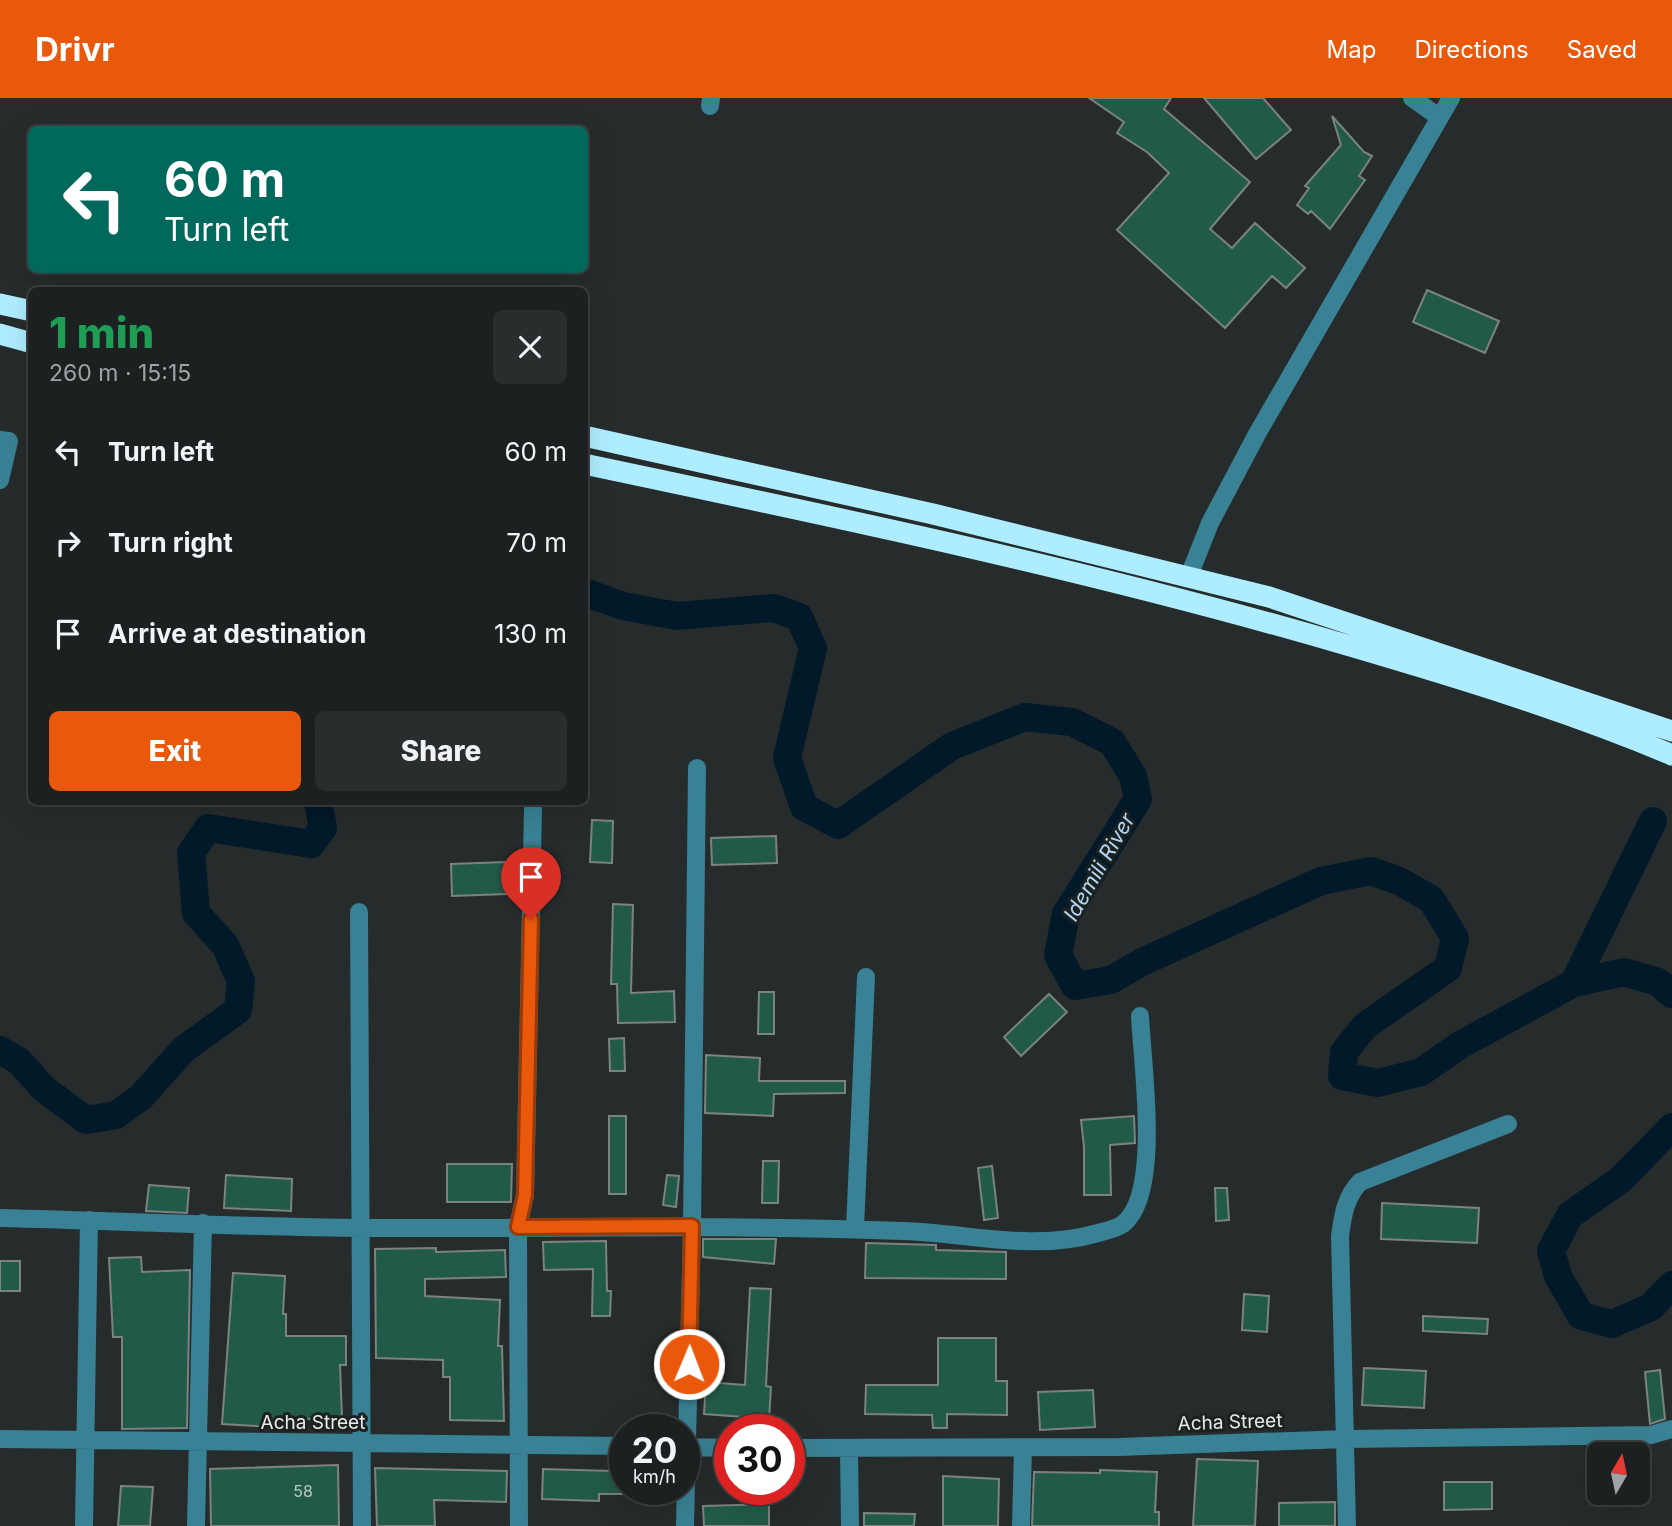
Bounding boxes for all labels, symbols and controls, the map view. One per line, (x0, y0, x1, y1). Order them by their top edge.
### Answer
text: Drivr (35, 29, 115, 69)
text: Map (1327, 35, 1376, 64)
text: Directions (1414, 35, 1529, 64)
text: Saved (1567, 35, 1637, 64)
text: 60 m (164, 150, 285, 209)
icon: left (49, 154, 140, 245)
text: Turn left (164, 210, 289, 249)
text: 1 min (49, 307, 154, 358)
button: close (493, 310, 567, 384)
text: 260 m · 15:15 (49, 359, 191, 387)
icon: left (49, 433, 87, 471)
text: Turn left (108, 436, 214, 467)
text: 60 m (504, 436, 567, 467)
icon: right (49, 524, 87, 562)
text: Turn right (108, 527, 233, 558)
text: 70 m (506, 527, 567, 558)
icon: arrive (49, 615, 87, 653)
text: Arrive at destination (108, 618, 367, 649)
text: 130 m (494, 618, 567, 649)
button: Exit (49, 711, 301, 791)
button: Share (315, 711, 567, 791)
water label: Idemili River (1058, 808, 1140, 925)
pin (501, 847, 561, 919)
icon: arrive (512, 858, 550, 896)
position arrow (652, 1327, 726, 1401)
street label: Acha Street (1177, 1409, 1283, 1435)
street label: Acha Street (261, 1411, 365, 1434)
speed limit sign: 30 (714, 1414, 805, 1505)
text: 20 (632, 1429, 677, 1471)
north arrow (1587, 1442, 1650, 1505)
map controls (1587, 1442, 1650, 1505)
text: km/h (633, 1466, 676, 1487)
house number: 58 (293, 1481, 313, 1501)

